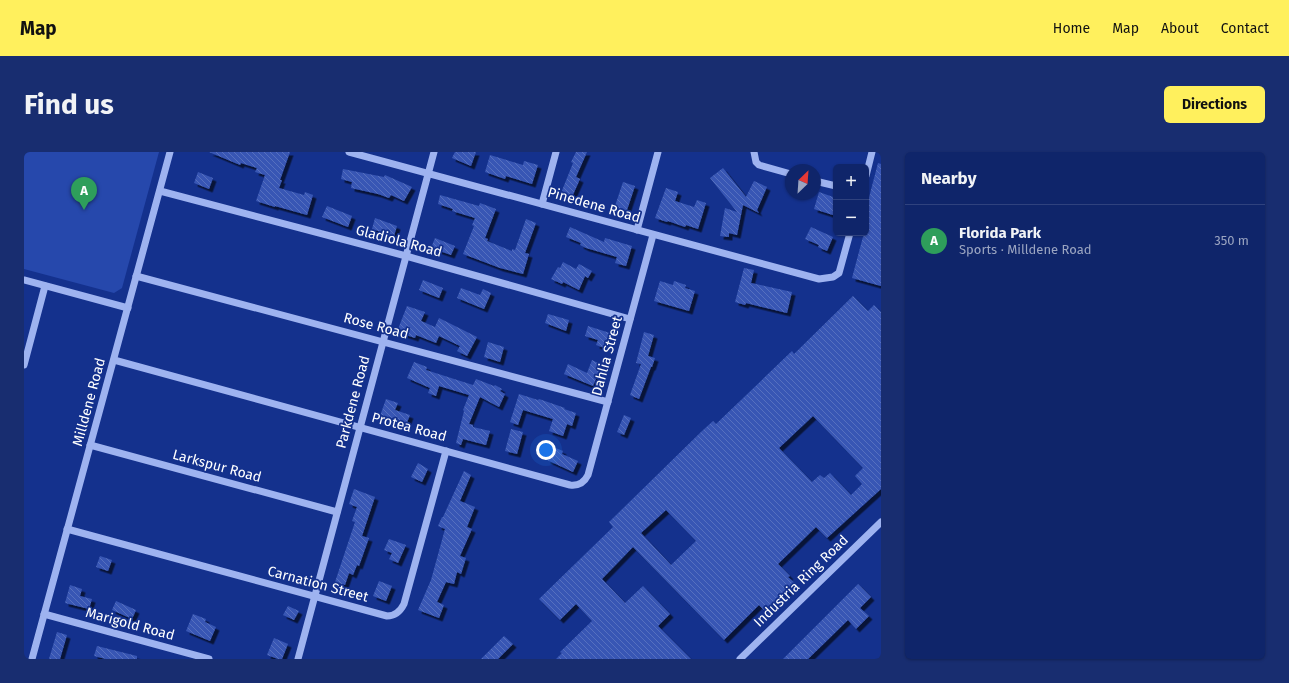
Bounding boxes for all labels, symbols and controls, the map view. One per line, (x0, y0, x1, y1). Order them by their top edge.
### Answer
text: Map (20, 17, 57, 40)
text: Home (1053, 20, 1090, 37)
text: Map (1112, 20, 1139, 37)
text: About (1161, 20, 1199, 37)
text: Contact (1221, 20, 1269, 37)
button: Directions (1164, 86, 1265, 123)
text: Find us (24, 88, 114, 121)
north arrow (785, 164, 821, 200)
map controls (833, 164, 869, 236)
button: + (833, 164, 869, 200)
text: Nearby (921, 168, 976, 189)
pin: A (71, 177, 97, 210)
street label: Pinedene Road (546, 184, 642, 226)
button: − (833, 200, 869, 236)
street label: Gladiola Road (354, 221, 444, 261)
text: Florida Park (959, 224, 1041, 242)
text: A (930, 233, 938, 248)
text: 350 m (1214, 233, 1249, 248)
text: Sports · Milldene Road (959, 242, 1092, 257)
street label: Rose Road (342, 309, 410, 343)
street label: Dahlia Street (588, 313, 626, 398)
street label: Parkdene Road (332, 354, 374, 450)
street label: Milldene Road (69, 356, 109, 448)
street label: Protea Road (370, 409, 448, 445)
your location (536, 440, 556, 460)
street label: Larkspur Road (171, 446, 263, 486)
street label: Industria Ring Road (750, 531, 852, 631)
street label: Carnation Street (266, 562, 371, 606)
street label: Marigold Road (84, 604, 176, 644)

